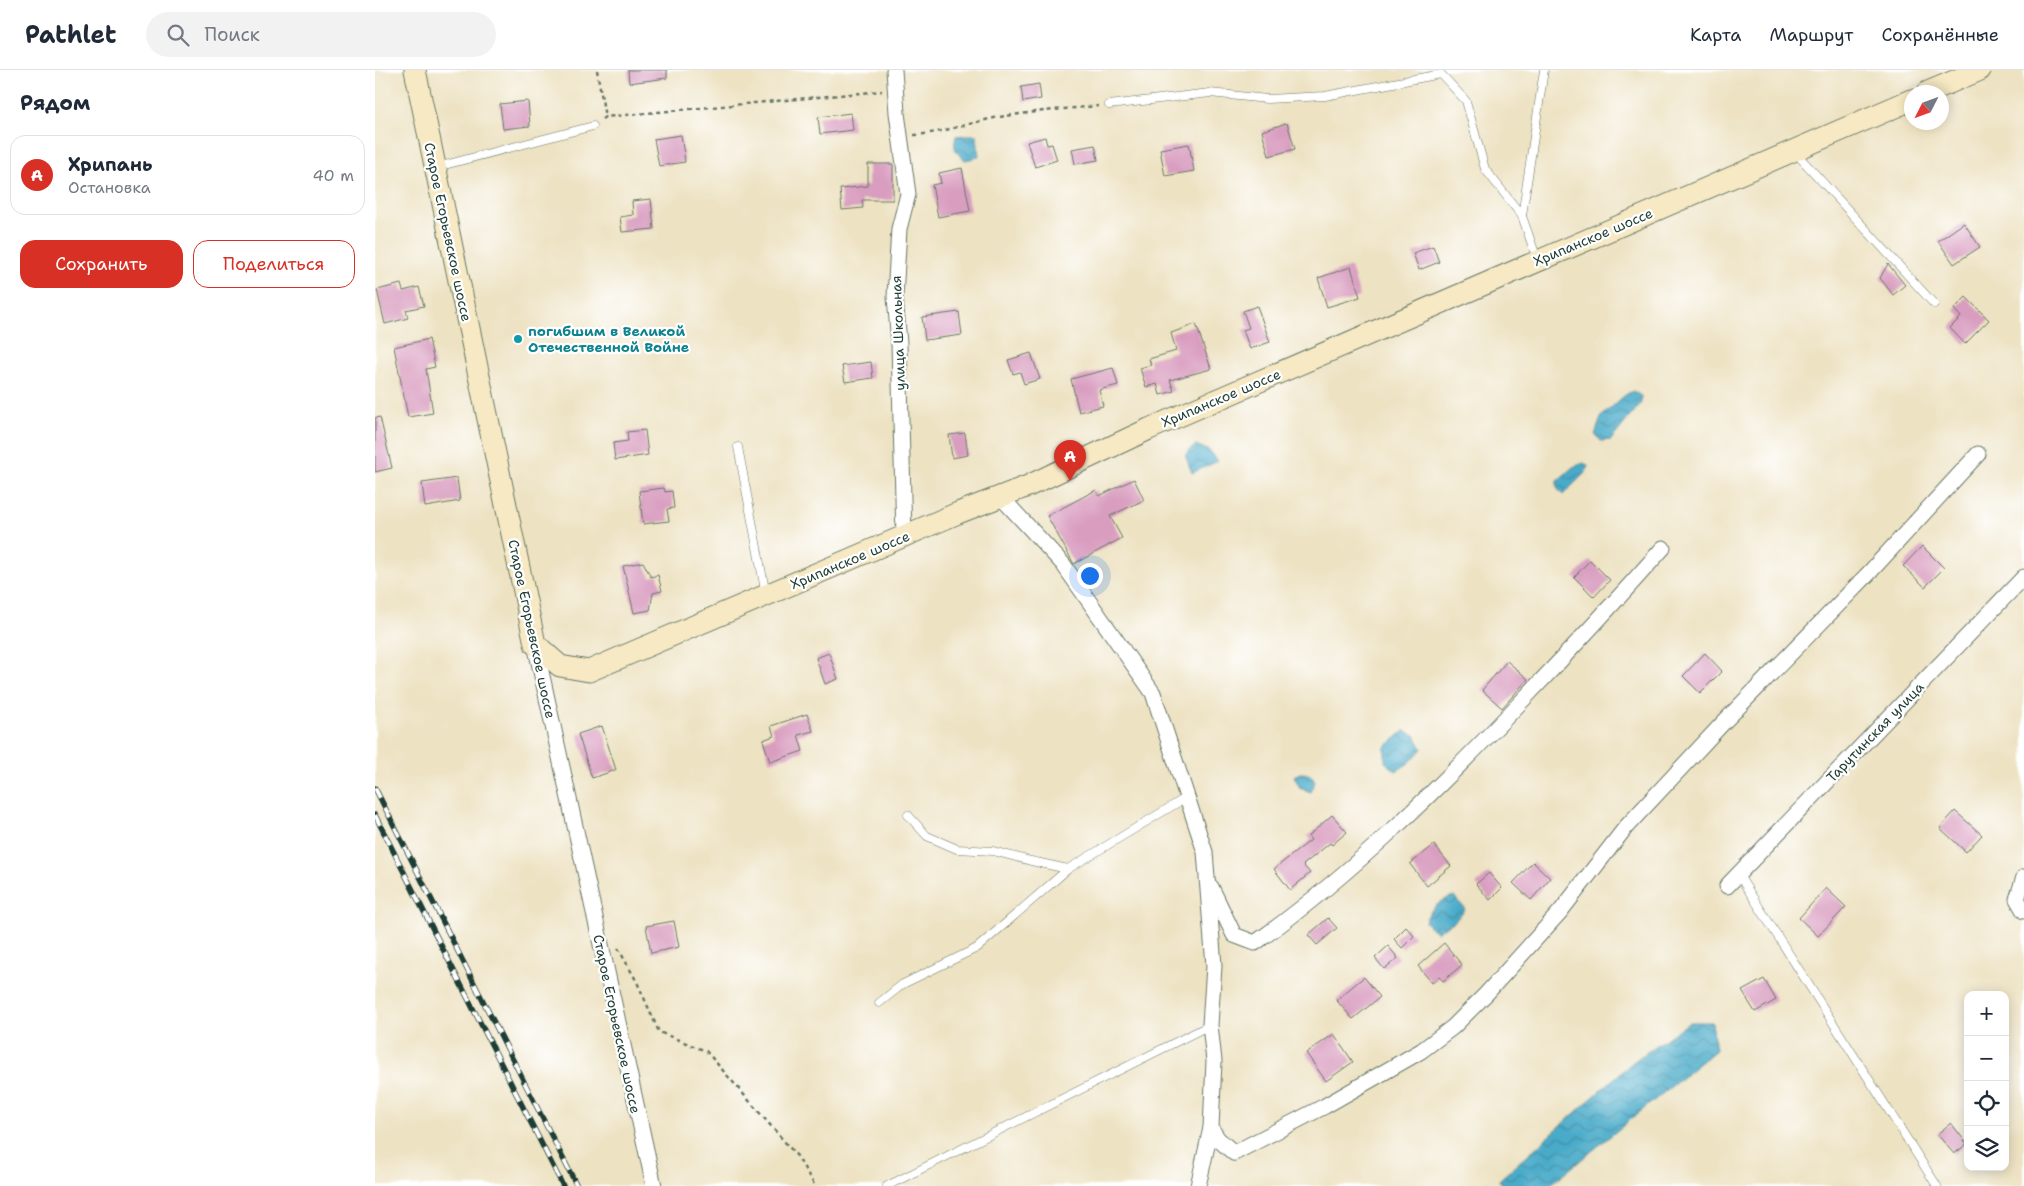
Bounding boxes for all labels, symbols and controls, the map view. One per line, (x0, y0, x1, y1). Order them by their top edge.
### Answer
search box (146, 12, 496, 57)
text: Pathlet (25, 19, 116, 51)
icon: search (164, 21, 192, 49)
text: Поиск (204, 22, 260, 47)
text: Карта (1690, 23, 1741, 47)
text: Маршрут (1769, 23, 1853, 47)
text: Сохранённые (1881, 23, 1999, 47)
north arrow (1904, 85, 1949, 130)
text: Рядом (20, 89, 90, 117)
street label: Старое Егорьевское шоссе (420, 141, 476, 323)
text: Хрипань (68, 152, 152, 177)
text: A (31, 165, 43, 186)
text: 40 m (312, 165, 354, 186)
text: Остановка (68, 177, 151, 198)
street label: Хрипанское шоссе (1531, 204, 1655, 270)
button: Сохранить (20, 240, 183, 288)
button: Поделиться (193, 240, 355, 288)
street label: улица Школьная (887, 275, 909, 391)
place label: погибшим в Великой Отечественной Войне (528, 322, 689, 356)
marker: погибшим в Великой Отечественной Войне (512, 333, 524, 345)
street label: Хрипанское шоссе (1159, 365, 1283, 431)
pin: A (1054, 440, 1086, 481)
street label: Хрипанское шоссе (788, 527, 912, 593)
street label: Старое Егорьевское шоссе (504, 538, 560, 720)
your location (1077, 563, 1103, 589)
street label: Тарутинская улица (1822, 678, 1928, 786)
street label: Старое Егорьевское шоссе (589, 933, 645, 1115)
map controls (1964, 991, 2009, 1171)
button: + (1964, 991, 2009, 1036)
button: − (1964, 1036, 2009, 1081)
button: locate (1964, 1081, 2009, 1126)
button: layers (1964, 1126, 2009, 1171)

